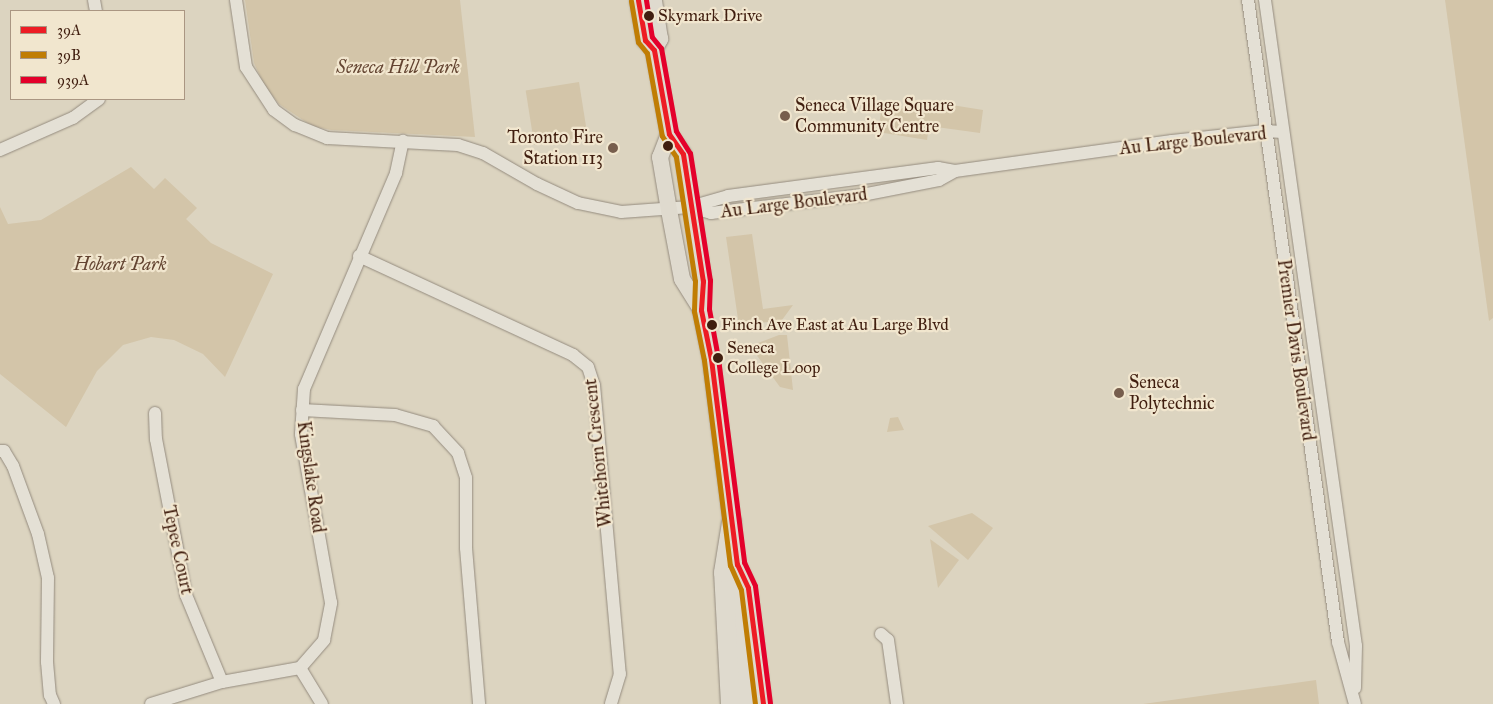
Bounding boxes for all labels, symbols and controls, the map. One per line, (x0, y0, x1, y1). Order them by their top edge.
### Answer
place label: Skymark Drive (658, 6, 762, 26)
legend (10, 10, 185, 100)
marker: Skymark Drive (644, 11, 654, 21)
text: 39A (57, 21, 81, 39)
text: 39B (57, 46, 81, 64)
park label: Seneca Hill Park (336, 56, 460, 78)
text: 939A (57, 71, 89, 89)
place label: Seneca Village Square Community Centre (795, 95, 954, 138)
marker: Seneca Village Square Community Centre (779, 110, 791, 122)
street label: Au Large Boulevard (1118, 123, 1268, 159)
place label: Toronto Fire Station 113 (507, 127, 603, 170)
unlabelled marker (663, 141, 673, 151)
marker: Toronto Fire Station 113 (607, 142, 619, 154)
street label: Au Large Boulevard (719, 183, 869, 223)
park label: Hobart Park (73, 253, 167, 275)
street label: Premier Davis Boulevard (1273, 258, 1319, 442)
place label: Finch Ave East at Au Large Blvd (721, 315, 949, 335)
marker: Finch Ave East at Au Large Blvd (707, 320, 717, 330)
place label: Seneca College Loop (727, 338, 821, 378)
marker: Seneca College Loop (713, 353, 723, 363)
place label: Seneca Polytechnic (1129, 372, 1215, 414)
street label: Whitehorn Crescent (579, 378, 617, 528)
marker: Seneca Polytechnic (1113, 387, 1125, 399)
street label: Kingslake Road (292, 420, 330, 534)
street label: Tepee Court (158, 504, 198, 596)

